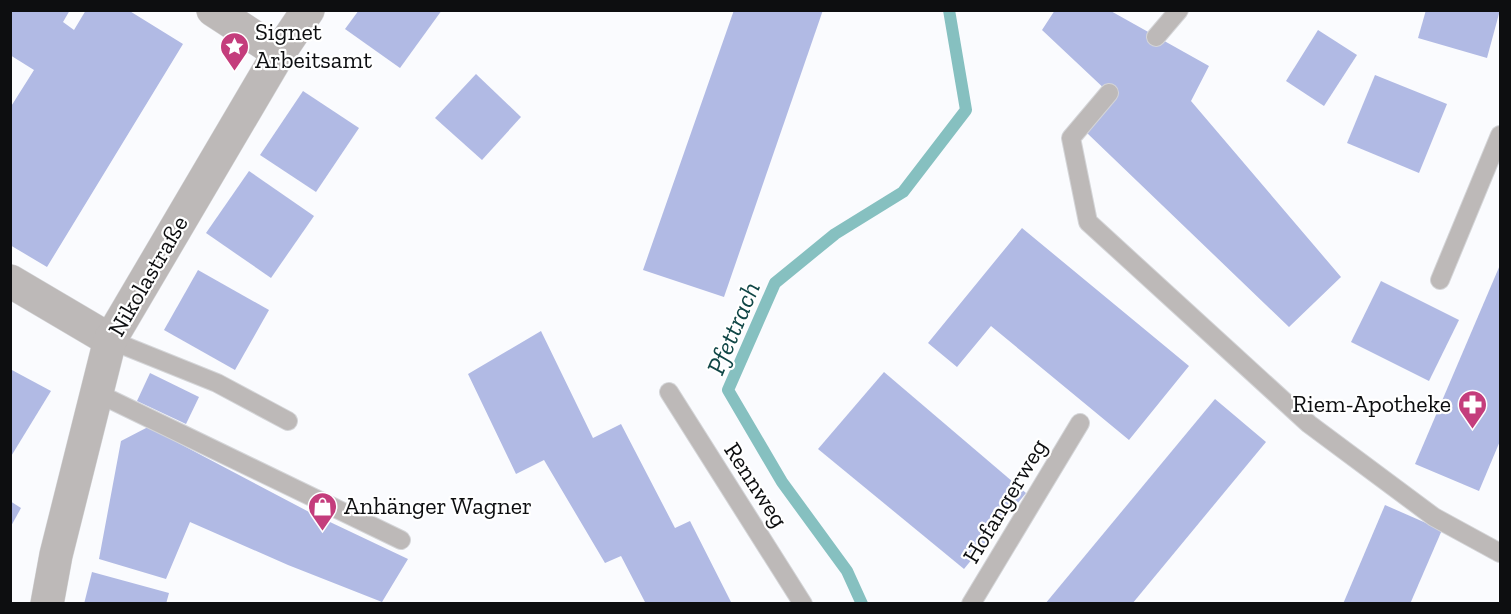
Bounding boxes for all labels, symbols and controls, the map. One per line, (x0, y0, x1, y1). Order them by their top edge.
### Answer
place label: Signet Arbeitsamt (255, 17, 372, 74)
place icon: Signet Arbeitsamt (218, 30, 250, 72)
street label: Nikolastraße (101, 210, 194, 341)
water label: Pfettrach (699, 277, 767, 379)
pharmacy icon: Riem-Apotheke (1456, 388, 1488, 430)
place label: Riem-Apotheke (1292, 389, 1451, 418)
street label: Hofangerweg (956, 433, 1053, 568)
street label: Rennweg (718, 437, 795, 533)
shop icon: Anhänger Wagner (307, 490, 339, 532)
place label: Anhänger Wagner (344, 491, 532, 520)

